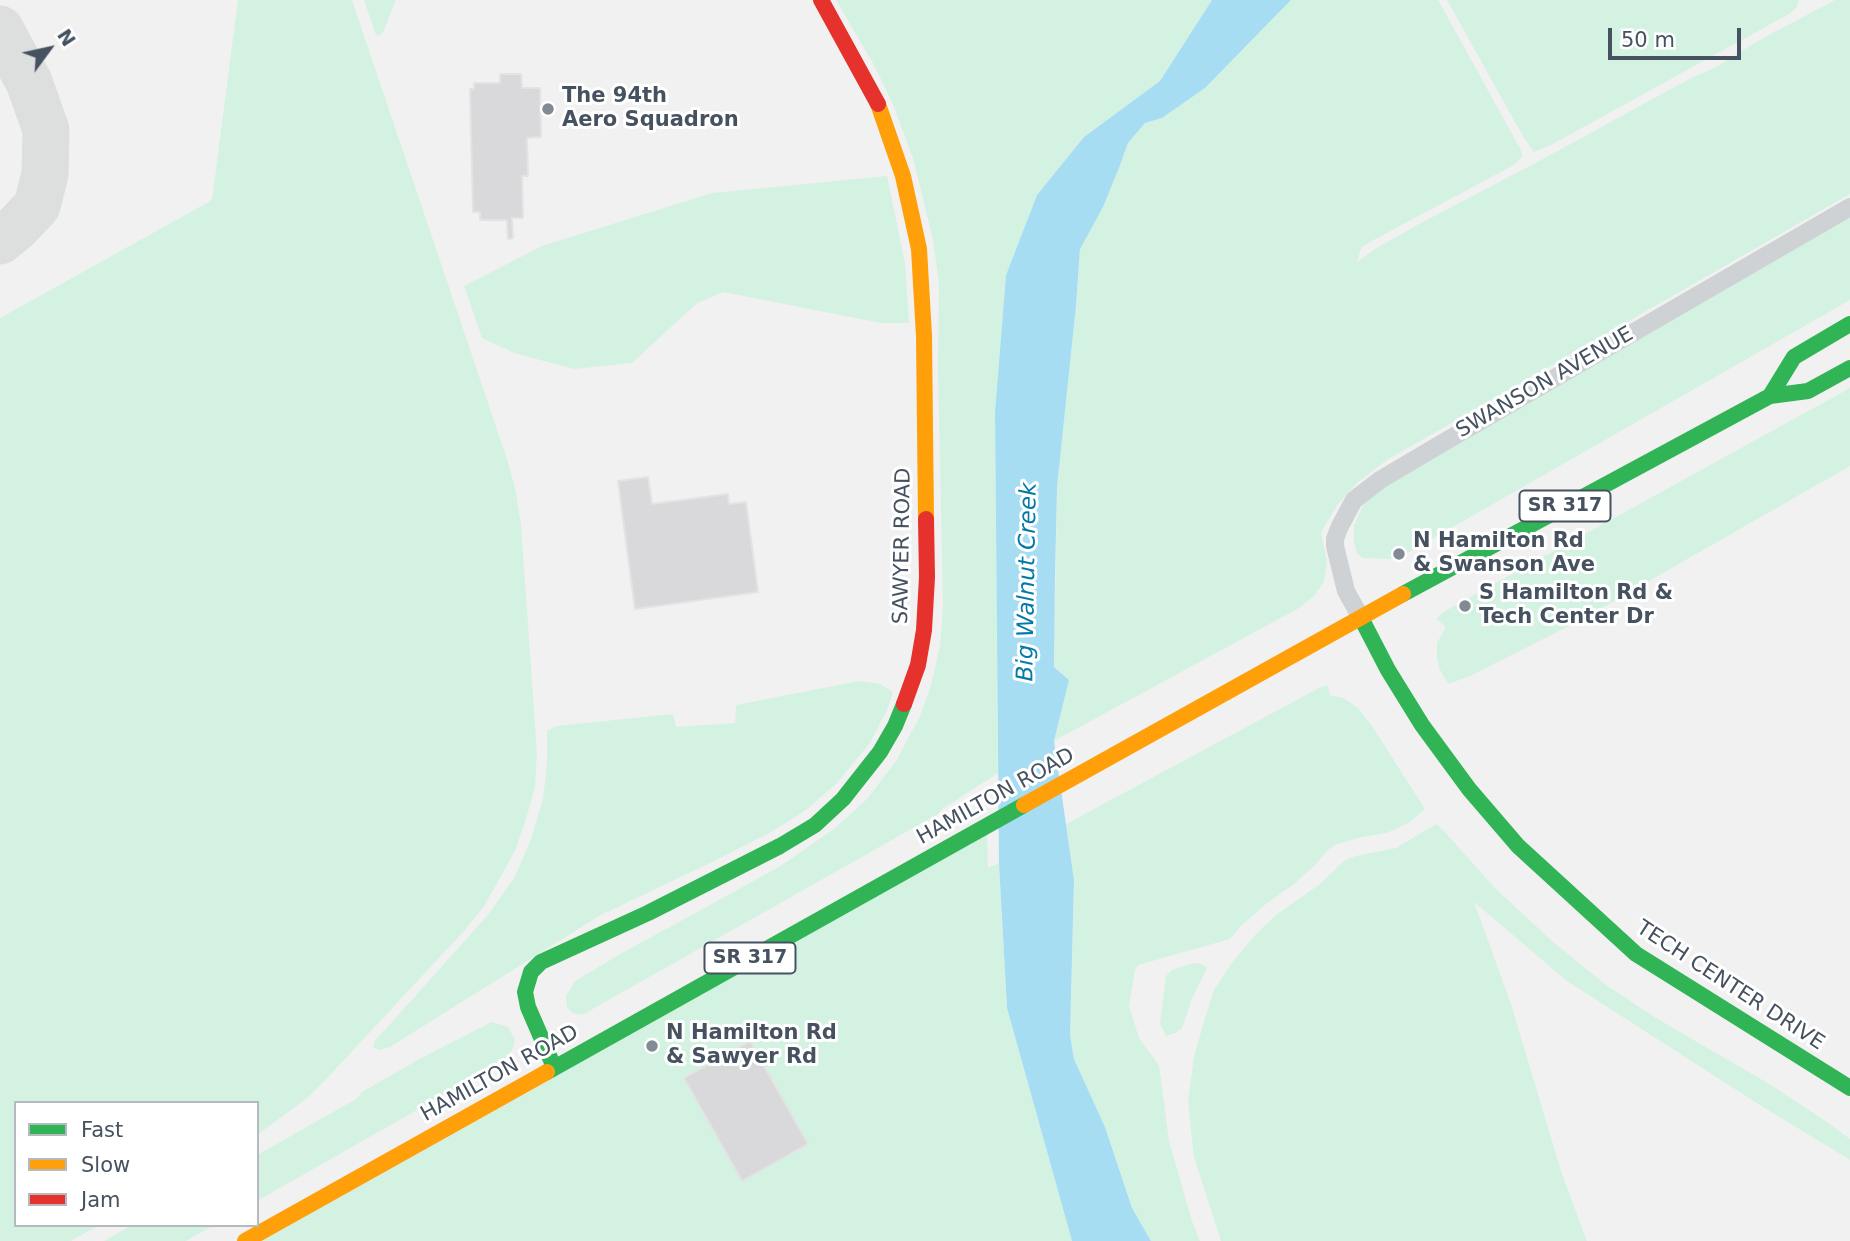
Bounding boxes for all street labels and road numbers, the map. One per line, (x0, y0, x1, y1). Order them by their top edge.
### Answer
street label: SWANSON AVENUE (1452, 322, 1638, 444)
street label: SAWYER ROAD (889, 468, 917, 624)
road number: SR 317 (1520, 491, 1610, 522)
street label: HAMILTON ROAD (913, 743, 1079, 851)
street label: TECH CENTER DRIVE (1631, 916, 1829, 1056)
road number: SR 317 (704, 942, 796, 974)
street label: HAMILTON ROAD (417, 1020, 583, 1128)

